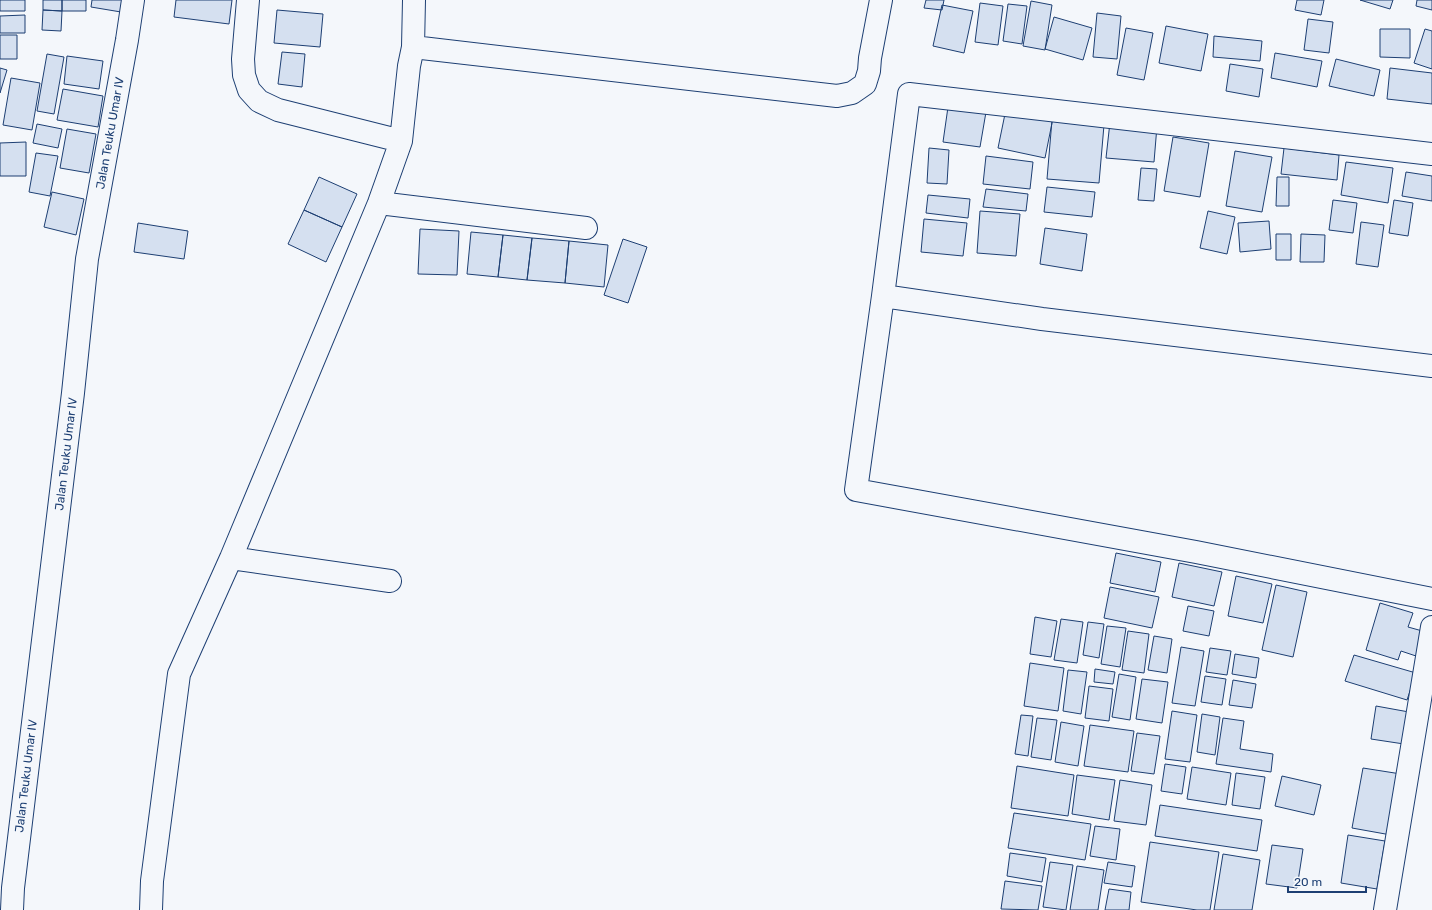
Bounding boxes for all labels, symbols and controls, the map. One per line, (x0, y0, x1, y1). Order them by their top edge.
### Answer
street label: Jalan Teuku Umar IV (93, 76, 127, 190)
street label: Jalan Teuku Umar IV (52, 397, 80, 511)
street label: Jalan Teuku Umar IV (12, 719, 40, 833)
scale bar (1288, 868, 1366, 894)
text: 20 m (1294, 875, 1322, 889)

